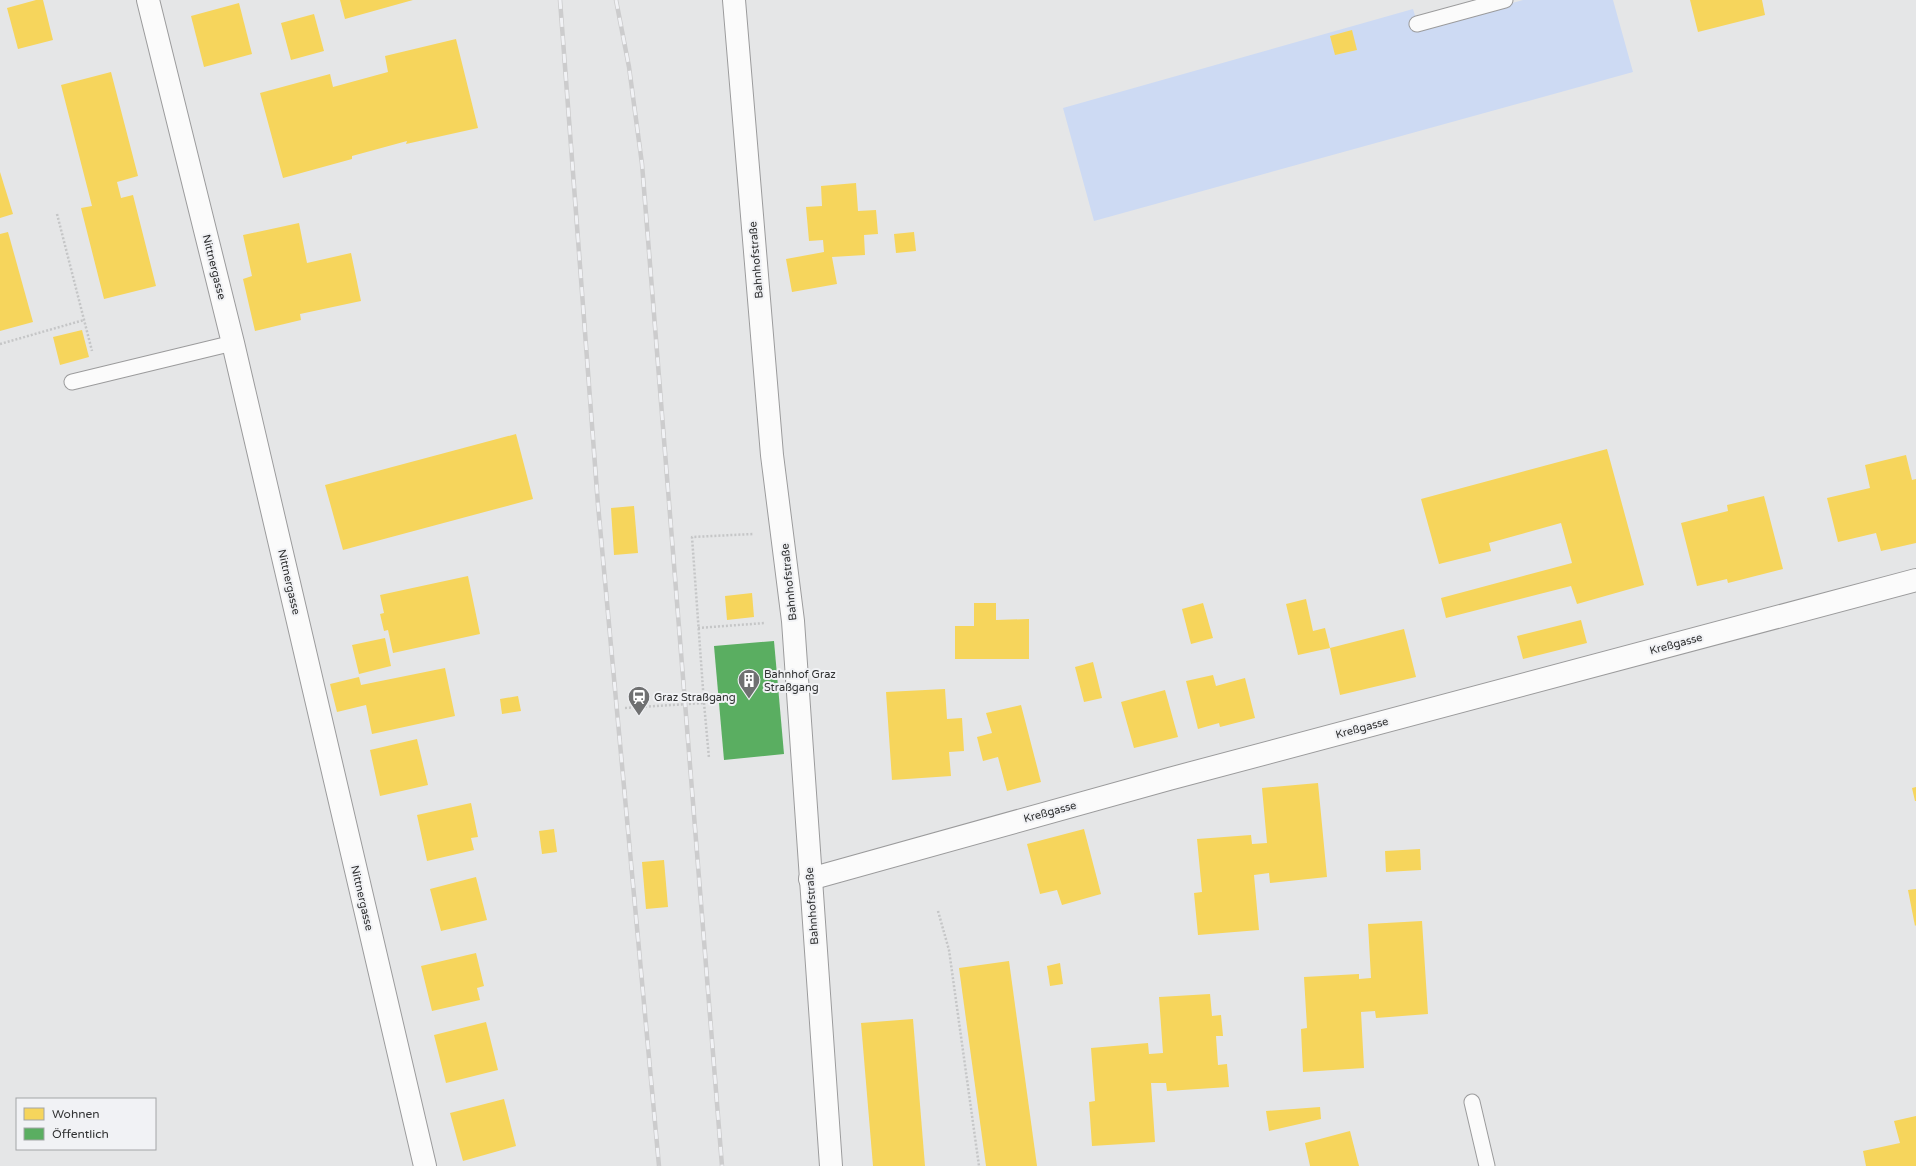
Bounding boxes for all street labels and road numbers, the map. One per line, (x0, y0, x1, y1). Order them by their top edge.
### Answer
street label: Bahnhofstraße (746, 221, 766, 299)
street label: Nittnergasse (200, 233, 228, 301)
street label: Bahnhofstraße (778, 543, 800, 621)
street label: Nittnergasse (275, 548, 303, 616)
street label: Kreßgasse (1648, 631, 1704, 657)
street label: Kreßgasse (1334, 715, 1390, 741)
street label: Kreßgasse (1022, 799, 1078, 825)
street label: Nittnergasse (348, 864, 376, 932)
street label: Bahnhofstraße (803, 867, 821, 945)

